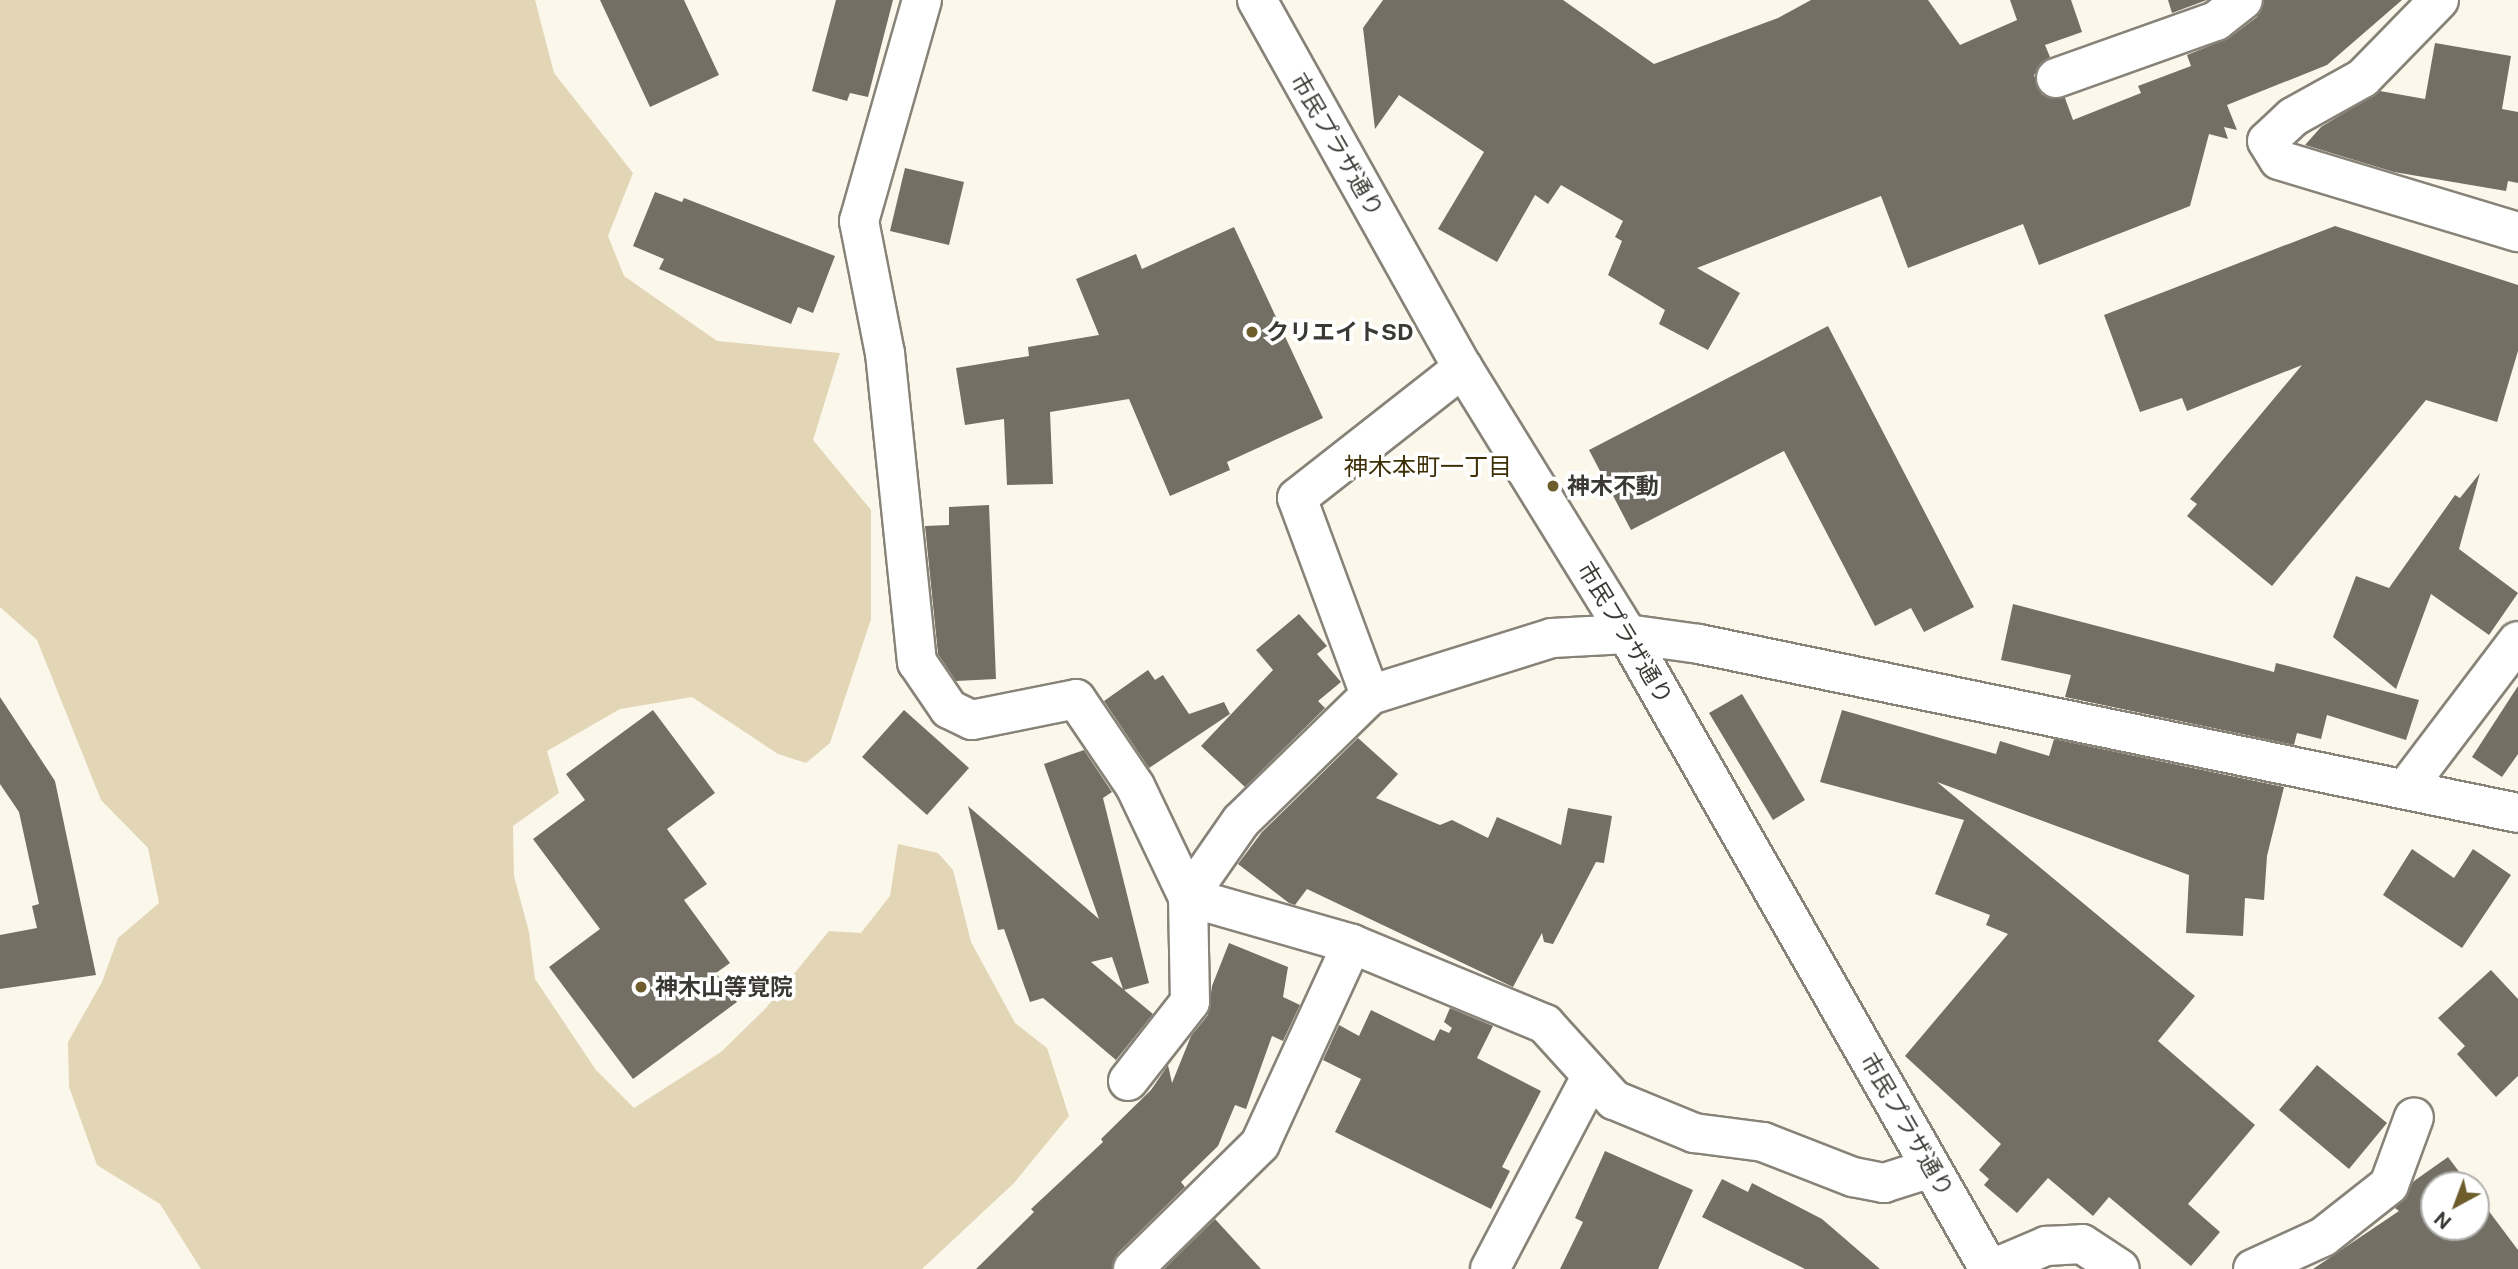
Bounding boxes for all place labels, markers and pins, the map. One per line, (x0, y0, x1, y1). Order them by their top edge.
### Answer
place label: クリエイトSD (1266, 318, 1413, 346)
marker: クリエイトSD (1244, 324, 1260, 340)
place label: 神木不動 (1567, 472, 1659, 500)
marker: 神木不動 (1545, 478, 1561, 494)
place label: 神木山等覚院 (655, 973, 793, 1001)
marker: 神木山等覚院 (633, 979, 649, 995)

